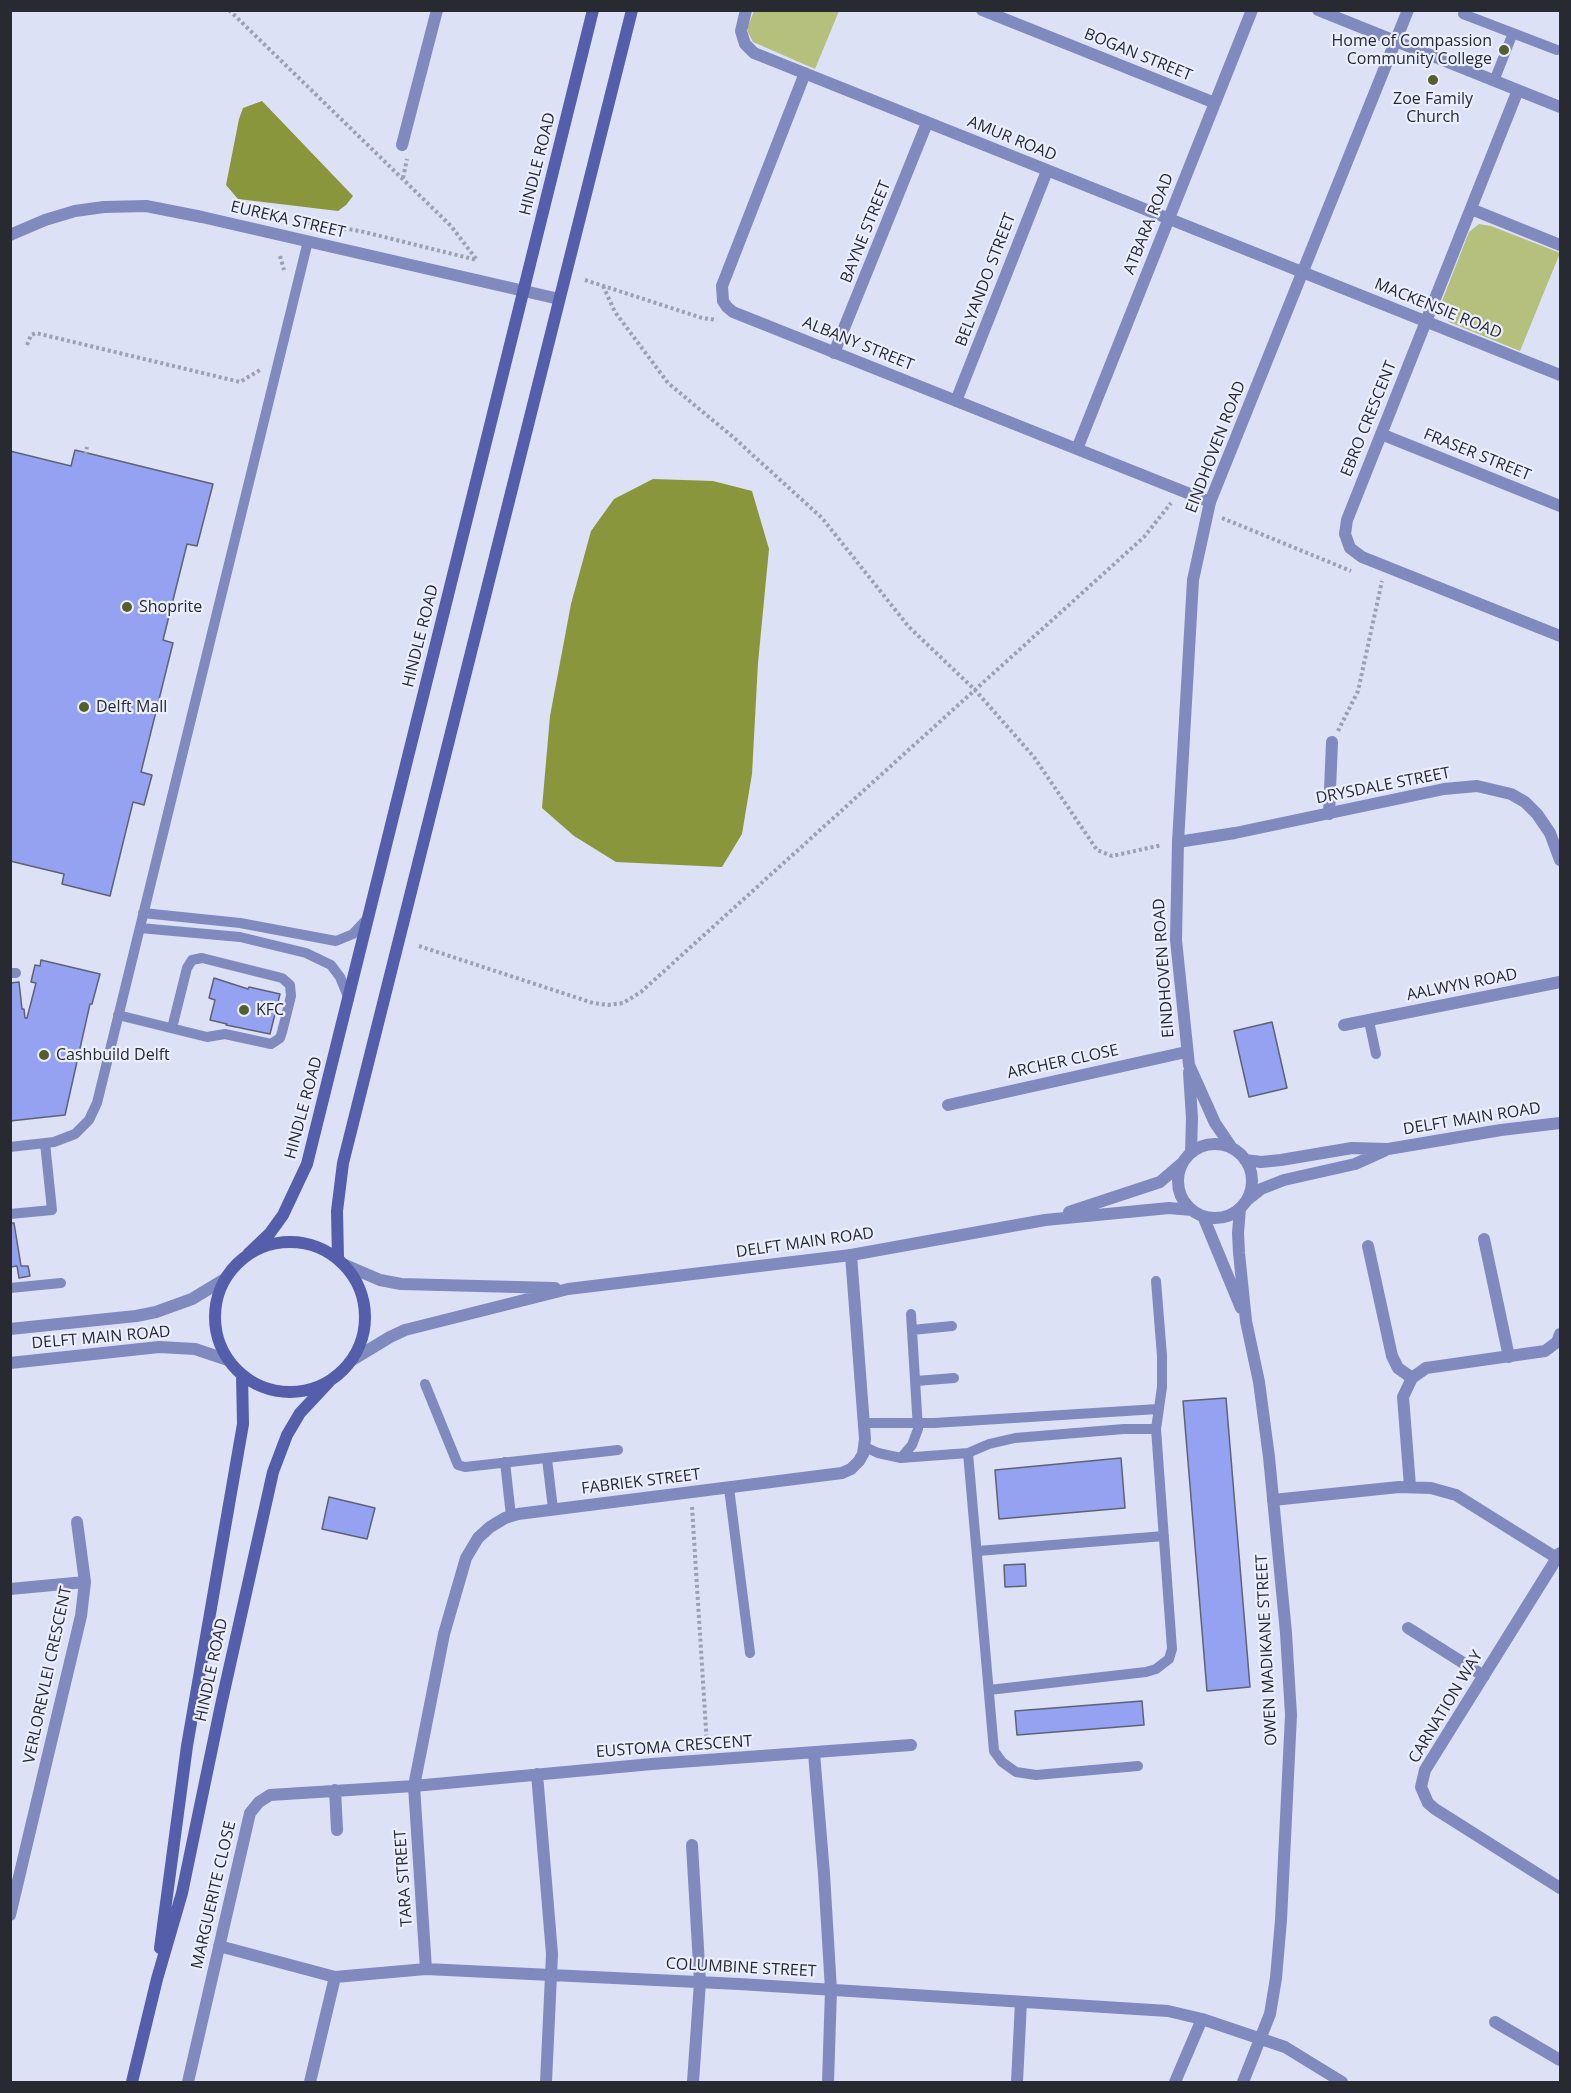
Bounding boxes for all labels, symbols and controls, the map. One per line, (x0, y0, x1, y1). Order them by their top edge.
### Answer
street label: BOGAN STREET (1081, 25, 1195, 85)
place label: Home of Compassion Community College (1332, 31, 1492, 69)
marker: Home of Compassion Community College (1497, 43, 1511, 57)
marker: Zoe Family Church (1426, 73, 1440, 87)
place label: Zoe Family Church (1393, 89, 1473, 127)
street label: HINDLE ROAD (516, 111, 560, 217)
street label: AMUR ROAD (965, 112, 1059, 166)
street label: ATBARA ROAD (1120, 171, 1178, 277)
street label: BAYNE STREET (837, 178, 895, 286)
street label: EUREKA STREET (229, 197, 347, 243)
street label: BELYANDO STREET (952, 211, 1020, 349)
street label: MACKENSIE ROAD (1372, 275, 1504, 343)
street label: ALBANY STREET (800, 313, 916, 375)
street label: EBRO CRESCENT (1337, 358, 1401, 480)
street label: EINDHOVEN ROAD (1182, 378, 1250, 516)
street label: FRASER STREET (1421, 425, 1533, 485)
street label: HINDLE ROAD (399, 583, 443, 689)
place label: Shoprite (139, 597, 202, 617)
marker: Shoprite (120, 600, 134, 614)
place label: Delft Mall (96, 697, 167, 717)
marker: Delft Mall (77, 700, 91, 714)
street label: DRYSDALE STREET (1314, 764, 1452, 808)
street label: EINDHOVEN ROAD (1150, 898, 1178, 1038)
street label: AALWYN ROAD (1405, 965, 1519, 1005)
place label: KFC (256, 1000, 284, 1020)
marker: KFC (237, 1003, 251, 1017)
street label: ARCHER CLOSE (1006, 1041, 1120, 1083)
place label: Cashbuild Delft (56, 1045, 170, 1065)
marker: Cashbuild Delft (37, 1048, 51, 1062)
street label: HINDLE ROAD (281, 1055, 327, 1161)
street label: DELFT MAIN ROAD (1402, 1099, 1542, 1139)
street label: DELFT MAIN ROAD (735, 1224, 875, 1262)
street label: DELFT MAIN ROAD (31, 1322, 171, 1354)
street label: FABRIEK STREET (580, 1465, 702, 1499)
street label: OWEN MADIKANE STREET (1252, 1554, 1282, 1746)
street label: VERLOREVLEI CRESCENT (20, 1585, 76, 1765)
street label: HINDLE ROAD (192, 1616, 232, 1724)
street label: CARNATION WAY (1405, 1647, 1487, 1767)
street label: EUSTOMA CRESCENT (595, 1732, 753, 1762)
street label: MARGUERITE CLOSE (188, 1819, 240, 1971)
street label: TARA STREET (391, 1829, 417, 1927)
street label: COLUMBINE STREET (665, 1954, 817, 1982)

